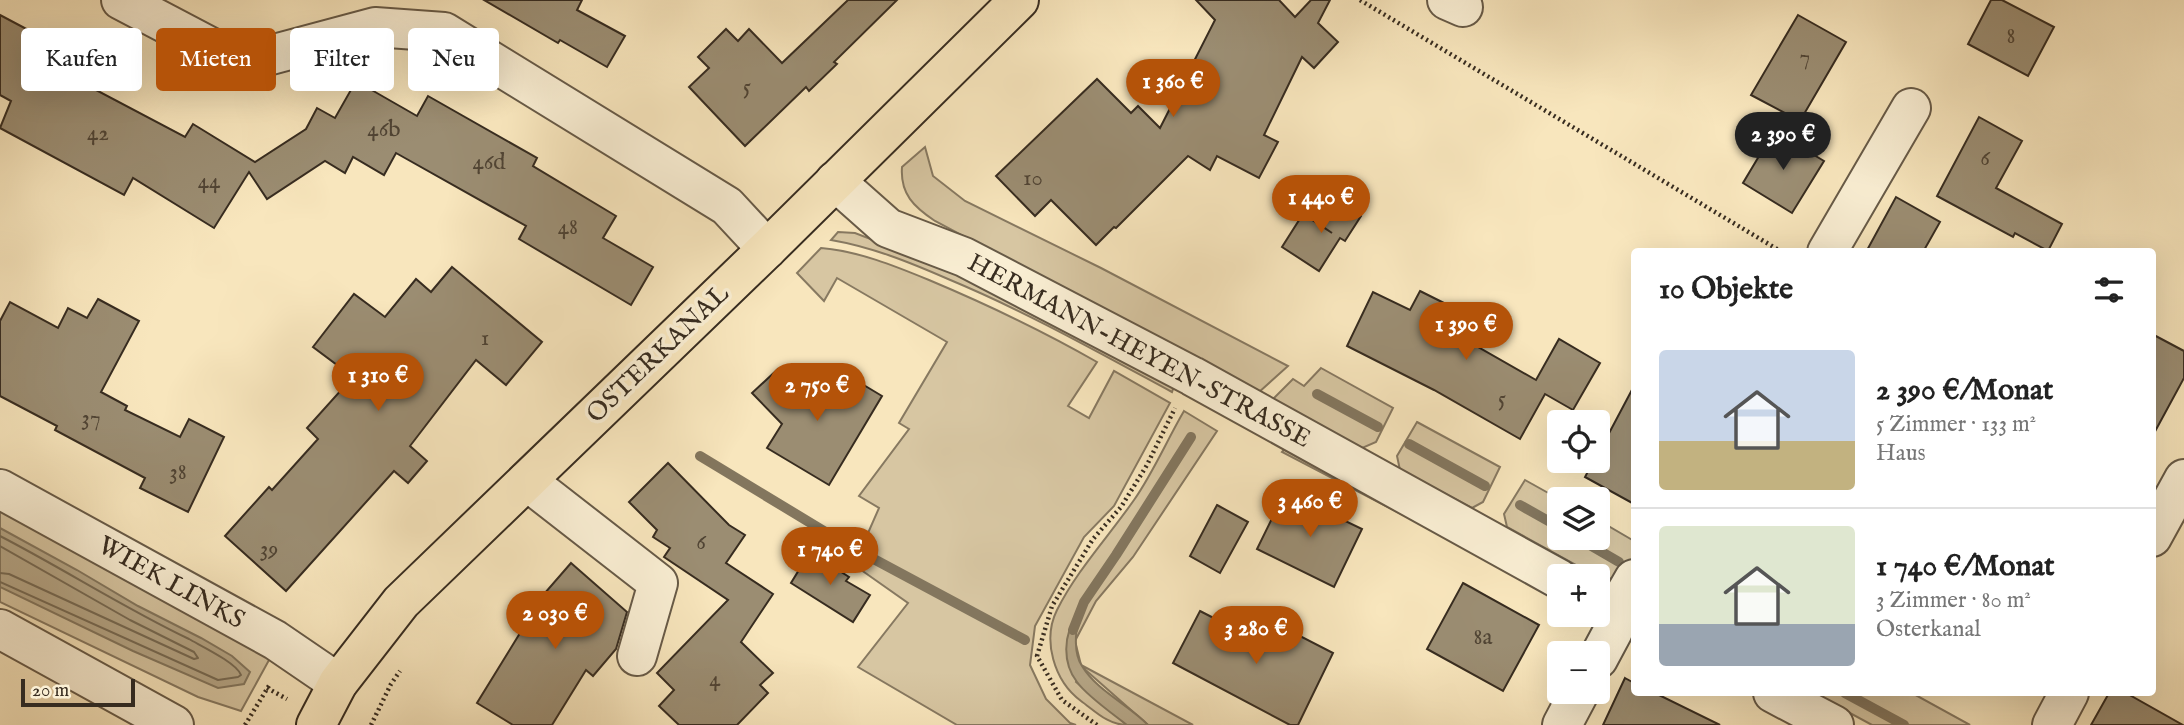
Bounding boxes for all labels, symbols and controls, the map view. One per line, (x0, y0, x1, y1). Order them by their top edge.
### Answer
house number: 8 (2006, 22, 2016, 51)
chip: Kaufen (21, 28, 142, 91)
chip: Mieten (156, 28, 276, 91)
chip: Filter (290, 28, 394, 91)
chip: Neu (408, 28, 499, 91)
house number: 7 (1800, 43, 1810, 72)
pin: 1 360 € (1108, 60, 1238, 119)
text: 1 360 € (1142, 67, 1204, 96)
house number: 5 (743, 73, 751, 102)
pin: 2 390 € (1718, 113, 1848, 172)
house number: 46b (367, 115, 401, 144)
house number: 42 (87, 119, 109, 148)
text: 2 390 € (1751, 120, 1815, 149)
house number: 6 (1980, 144, 1991, 173)
house number: 46d (472, 148, 506, 177)
house number: 10 (1023, 164, 1043, 193)
house number: 44 (198, 167, 221, 196)
pin: 1 440 € (1256, 176, 1386, 235)
text: 1 440 € (1288, 183, 1354, 212)
house number: 48 (558, 213, 578, 242)
street label: HERMANN-HEYEN-STRASSE (962, 246, 1316, 456)
text: 10 Objekte (1659, 271, 1793, 309)
icon: filters (2090, 271, 2128, 309)
street label: OSTERKANAL (580, 277, 737, 430)
pin: 1 390 € (1401, 302, 1531, 362)
text: 1 390 € (1435, 310, 1497, 339)
house number: 1 (481, 324, 489, 353)
pin: 1 310 € (313, 354, 443, 413)
text: 1 310 € (348, 361, 408, 390)
pin: 2 750 € (752, 364, 882, 423)
text: 2 750 € (785, 371, 849, 400)
text: 2 390 €/Monat (1876, 372, 2053, 410)
icon: home (1715, 378, 1799, 462)
house number: 5 (1498, 385, 1506, 414)
house number: 37 (81, 404, 101, 433)
map controls (1547, 410, 1610, 704)
button: locate (1547, 410, 1610, 473)
text: 5 Zimmer · 133 m² (1876, 410, 2036, 439)
text: Haus (1876, 439, 1926, 468)
house number: 38 (169, 458, 187, 487)
pin: 3 460 € (1245, 480, 1375, 539)
text: 3 460 € (1278, 487, 1342, 516)
button: layers (1547, 487, 1610, 550)
house number: 6 (696, 528, 707, 557)
pin: 1 740 € (765, 528, 895, 587)
street label: WIEK LINKS (92, 529, 250, 637)
house number: 39 (260, 535, 278, 564)
text: 1 740 € (797, 535, 863, 564)
text: 1 740 €/Monat (1876, 548, 2055, 586)
icon: home (1715, 554, 1799, 638)
button: + (1547, 564, 1610, 627)
text: 3 Zimmer · 80 m² (1876, 586, 2031, 615)
pin: 2 030 € (490, 592, 620, 651)
text: 2 030 € (522, 599, 588, 628)
pin: 3 280 € (1191, 606, 1321, 666)
text: 3 280 € (1224, 614, 1288, 643)
text: Osterkanal (1876, 615, 1981, 644)
house number: 8a (1474, 623, 1493, 652)
button: − (1547, 641, 1610, 704)
house number: 4 (709, 665, 721, 694)
scale bar (21, 676, 135, 708)
text: 20 m (32, 679, 69, 703)

